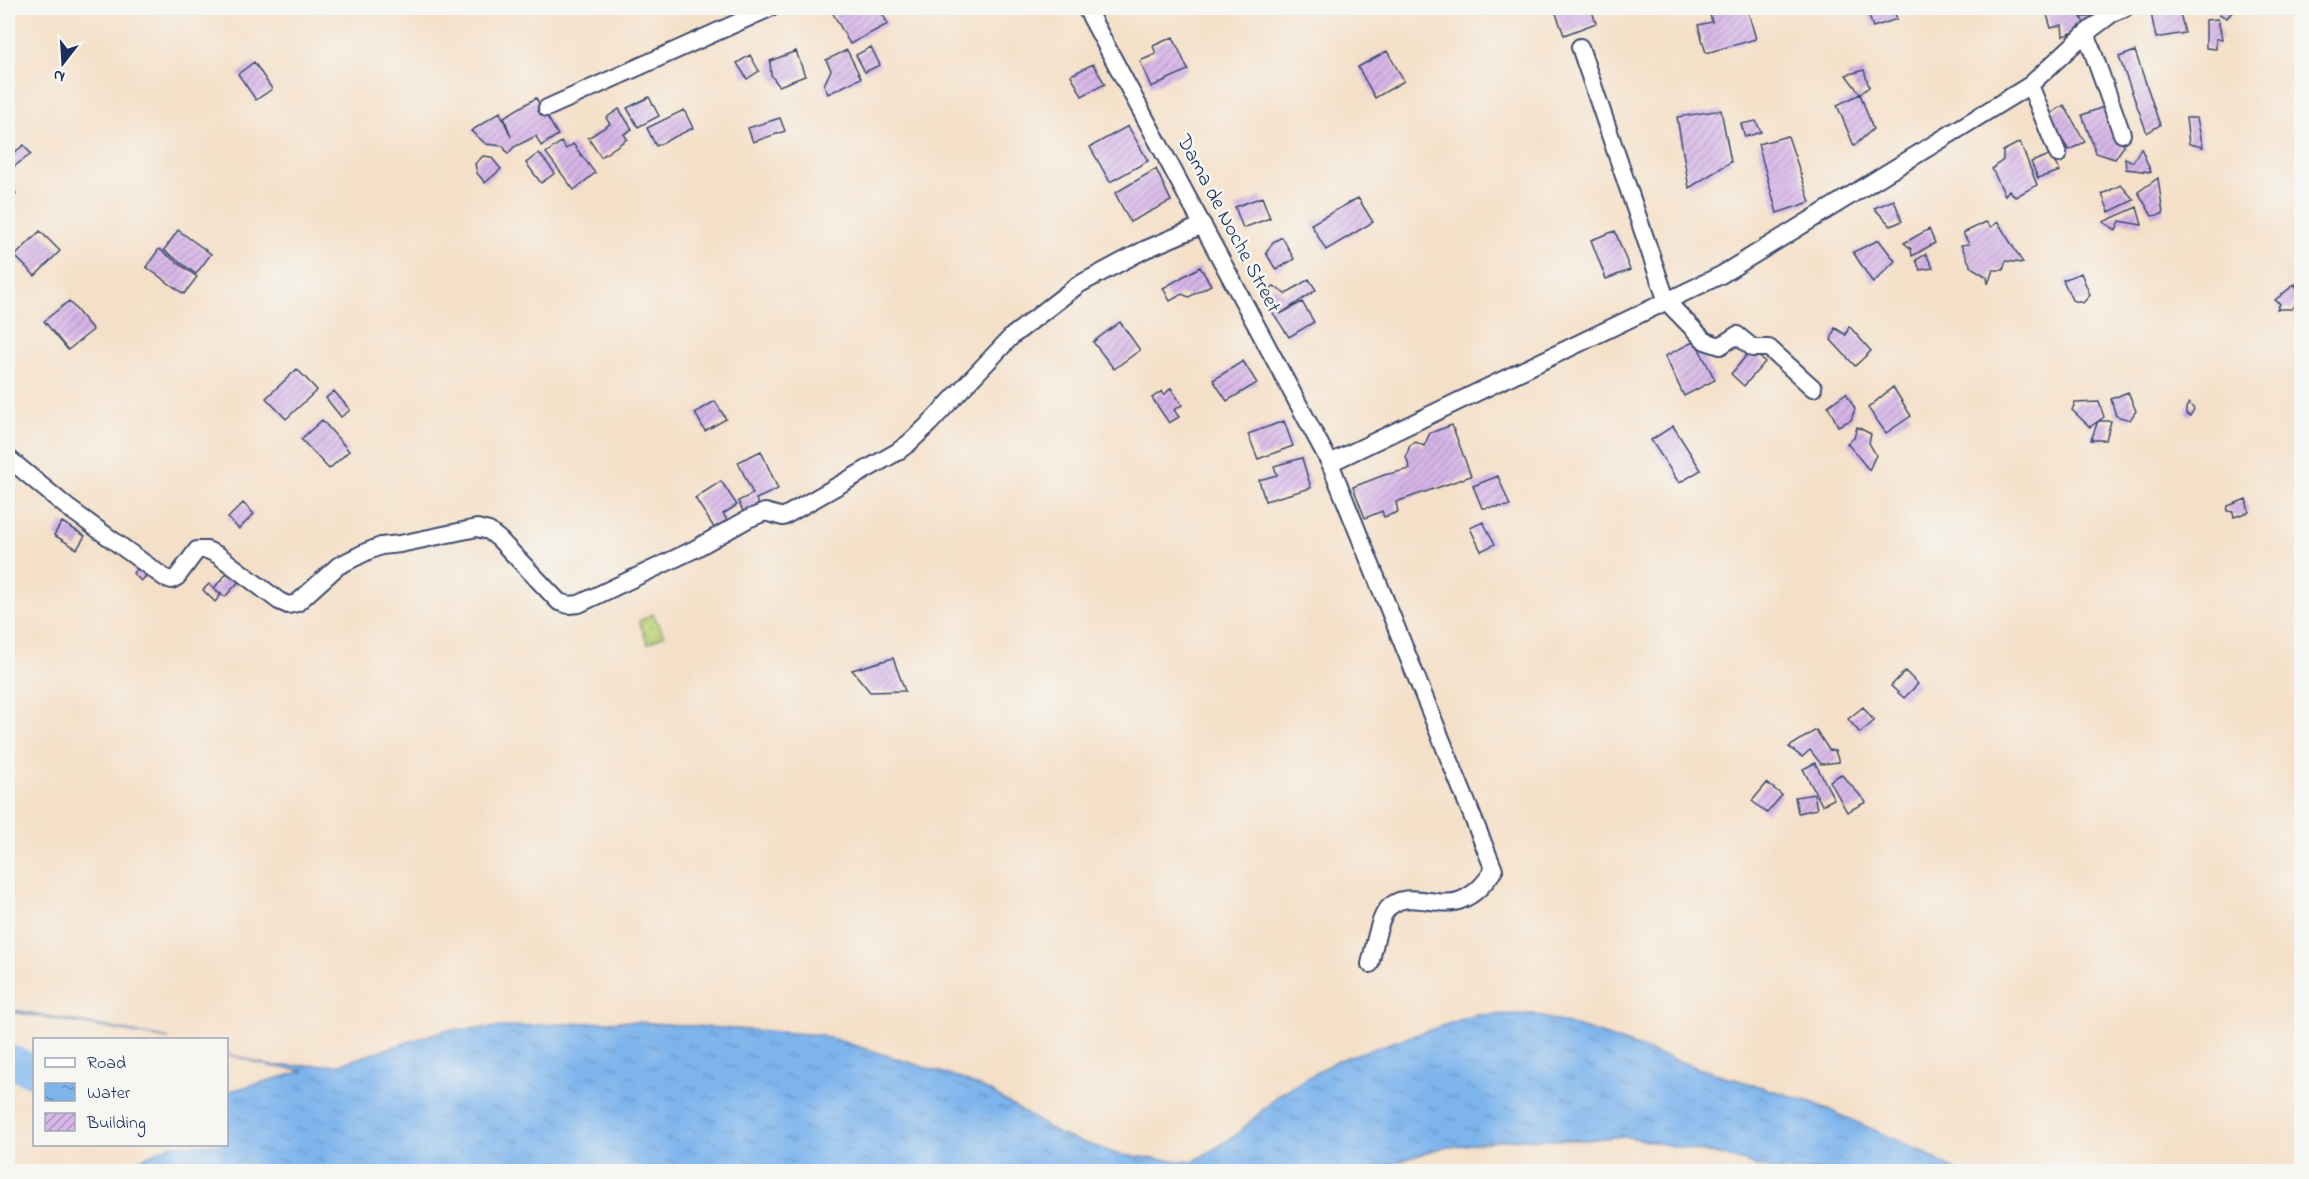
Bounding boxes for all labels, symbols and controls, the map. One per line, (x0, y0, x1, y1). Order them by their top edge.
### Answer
north arrow (33, 33, 93, 93)
text: N (50, 62, 68, 88)
street label: Dama de Noche Street (1168, 129, 1288, 318)
legend (33, 1038, 228, 1146)
text: Road (87, 1051, 126, 1077)
text: Water (87, 1081, 131, 1107)
text: Building (86, 1111, 146, 1138)

